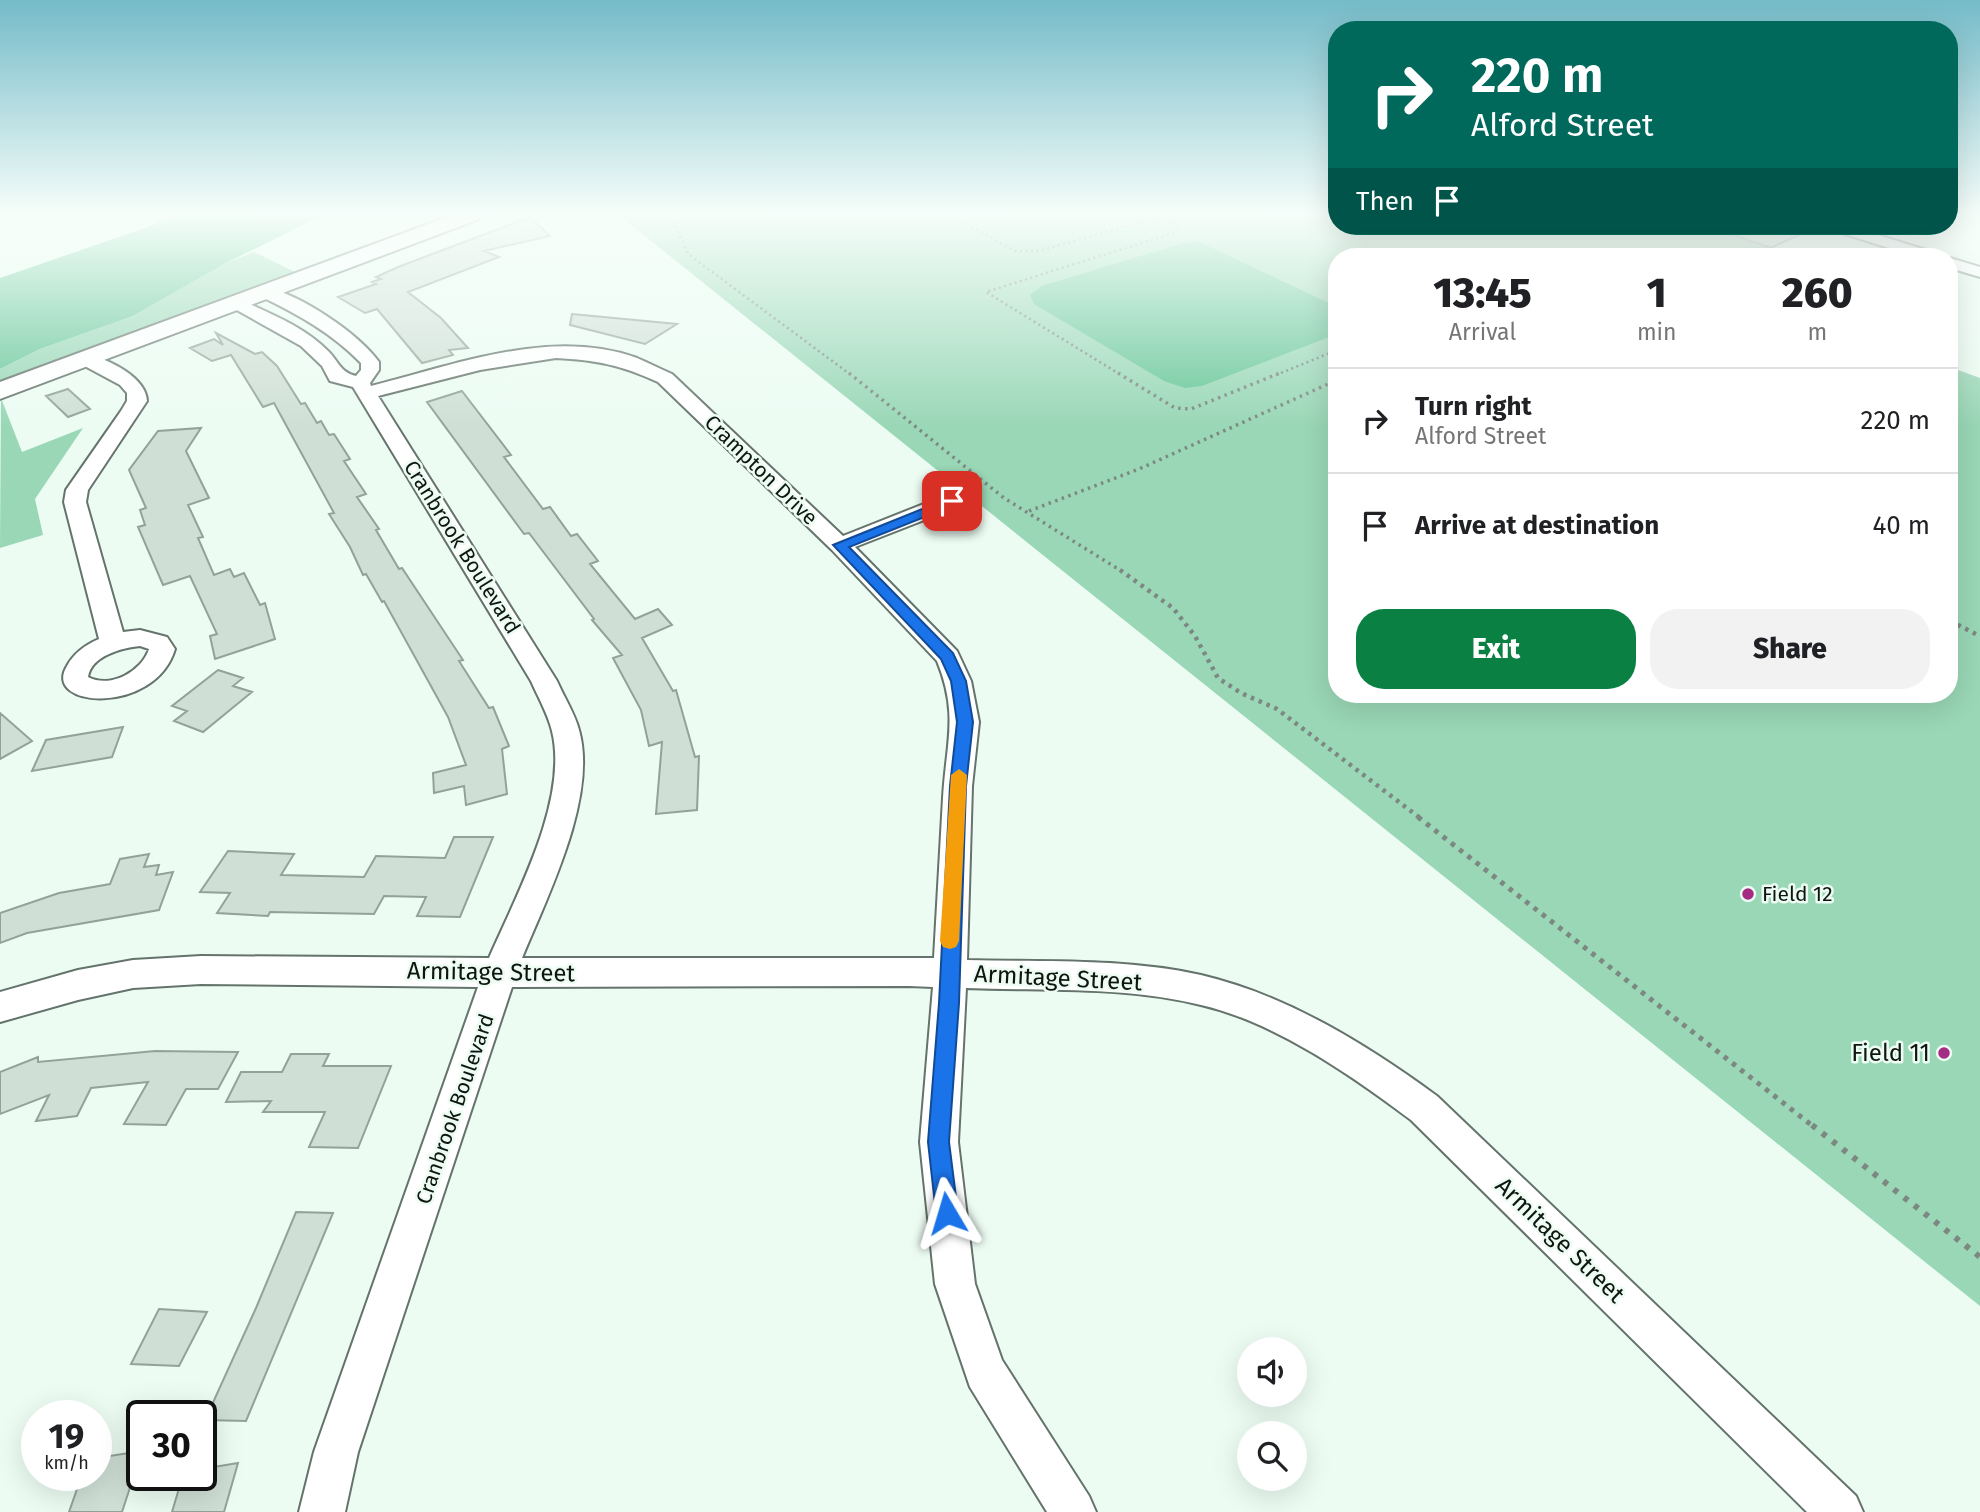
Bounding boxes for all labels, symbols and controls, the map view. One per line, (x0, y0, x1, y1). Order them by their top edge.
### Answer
text: 220 m (1471, 46, 1603, 105)
icon: right (1356, 49, 1447, 140)
text: Alford Street (1471, 106, 1654, 144)
icon: arrive (1428, 182, 1466, 220)
text: Then (1356, 186, 1414, 217)
text: 13:45 (1433, 268, 1532, 318)
text: 1 (1647, 268, 1667, 318)
text: 260 (1782, 268, 1853, 318)
text: Arrival (1449, 318, 1516, 346)
text: min (1637, 318, 1677, 346)
text: m (1807, 318, 1827, 346)
text: Turn right (1415, 391, 1532, 422)
icon: right (1356, 402, 1394, 440)
text: 220 m (1861, 405, 1930, 436)
street label: Crampton Drive (699, 409, 823, 531)
text: Alford Street (1415, 422, 1546, 450)
street label: Cranbrook Boulevard (398, 456, 526, 638)
pin (922, 471, 982, 531)
icon: arrive (933, 482, 971, 520)
icon: arrive (1356, 507, 1394, 545)
text: Arrive at destination (1415, 510, 1659, 541)
text: 40 m (1872, 510, 1930, 541)
button: Exit (1356, 609, 1636, 689)
button: Share (1650, 609, 1930, 689)
place label: Field 12 (1762, 881, 1833, 907)
marker: Field 12 (1740, 886, 1756, 902)
street label: Armitage Street (407, 957, 576, 987)
street label: Armitage Street (973, 960, 1143, 996)
street label: Cranbrook Boulevard (410, 1010, 500, 1208)
place label: Field 11 (1851, 1039, 1930, 1067)
marker: Field 11 (1936, 1045, 1952, 1061)
street label: Armitage Street (1490, 1171, 1631, 1309)
position arrow (910, 1176, 984, 1250)
map controls (1237, 1337, 1307, 1491)
button: sound (1237, 1337, 1307, 1407)
speed limit sign: 30 (126, 1400, 217, 1491)
text: 19 (49, 1415, 84, 1457)
button: search (1237, 1421, 1307, 1491)
text: km/h (44, 1452, 89, 1474)

